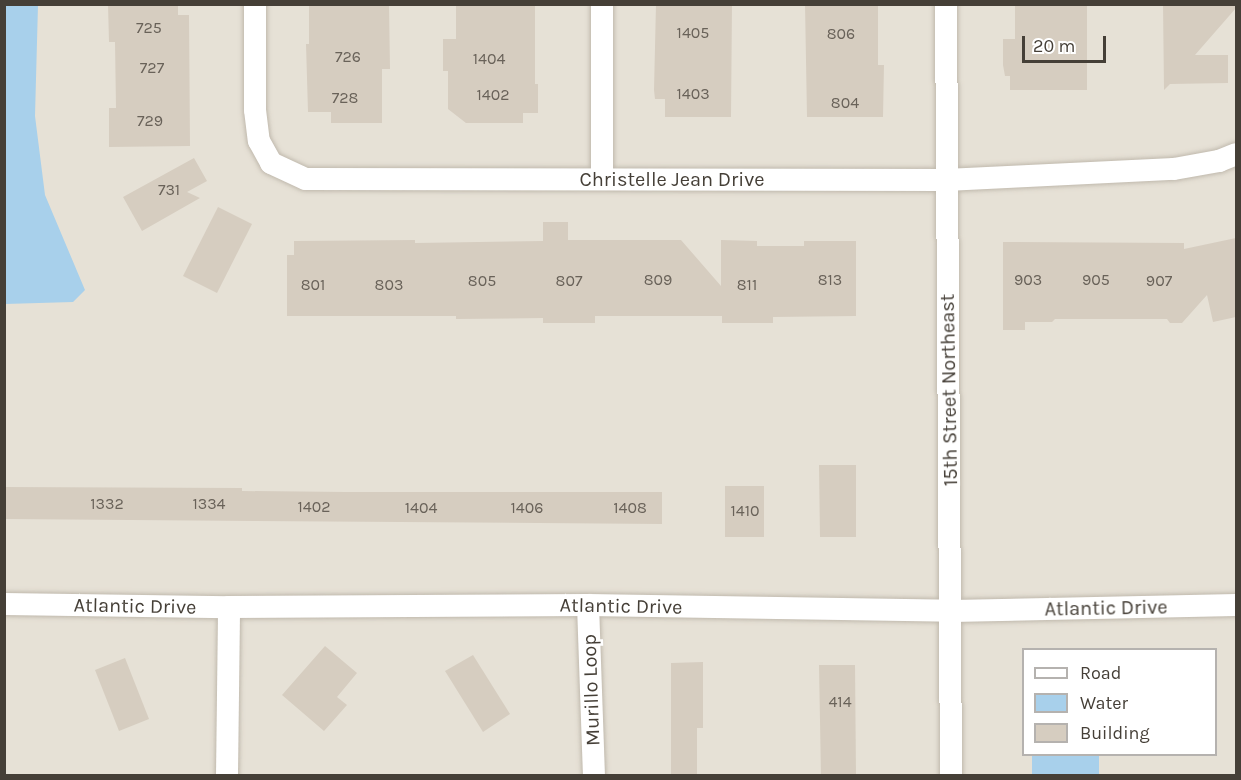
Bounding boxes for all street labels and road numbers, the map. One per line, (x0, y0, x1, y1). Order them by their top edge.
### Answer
street label: Christelle Jean Drive (580, 167, 764, 191)
street label: 15th Street Northeast (935, 293, 963, 487)
street label: Atlantic Drive (73, 593, 197, 619)
street label: Atlantic Drive (559, 593, 683, 619)
street label: Atlantic Drive (1044, 595, 1168, 621)
street label: Murillo Loop (577, 634, 605, 746)

